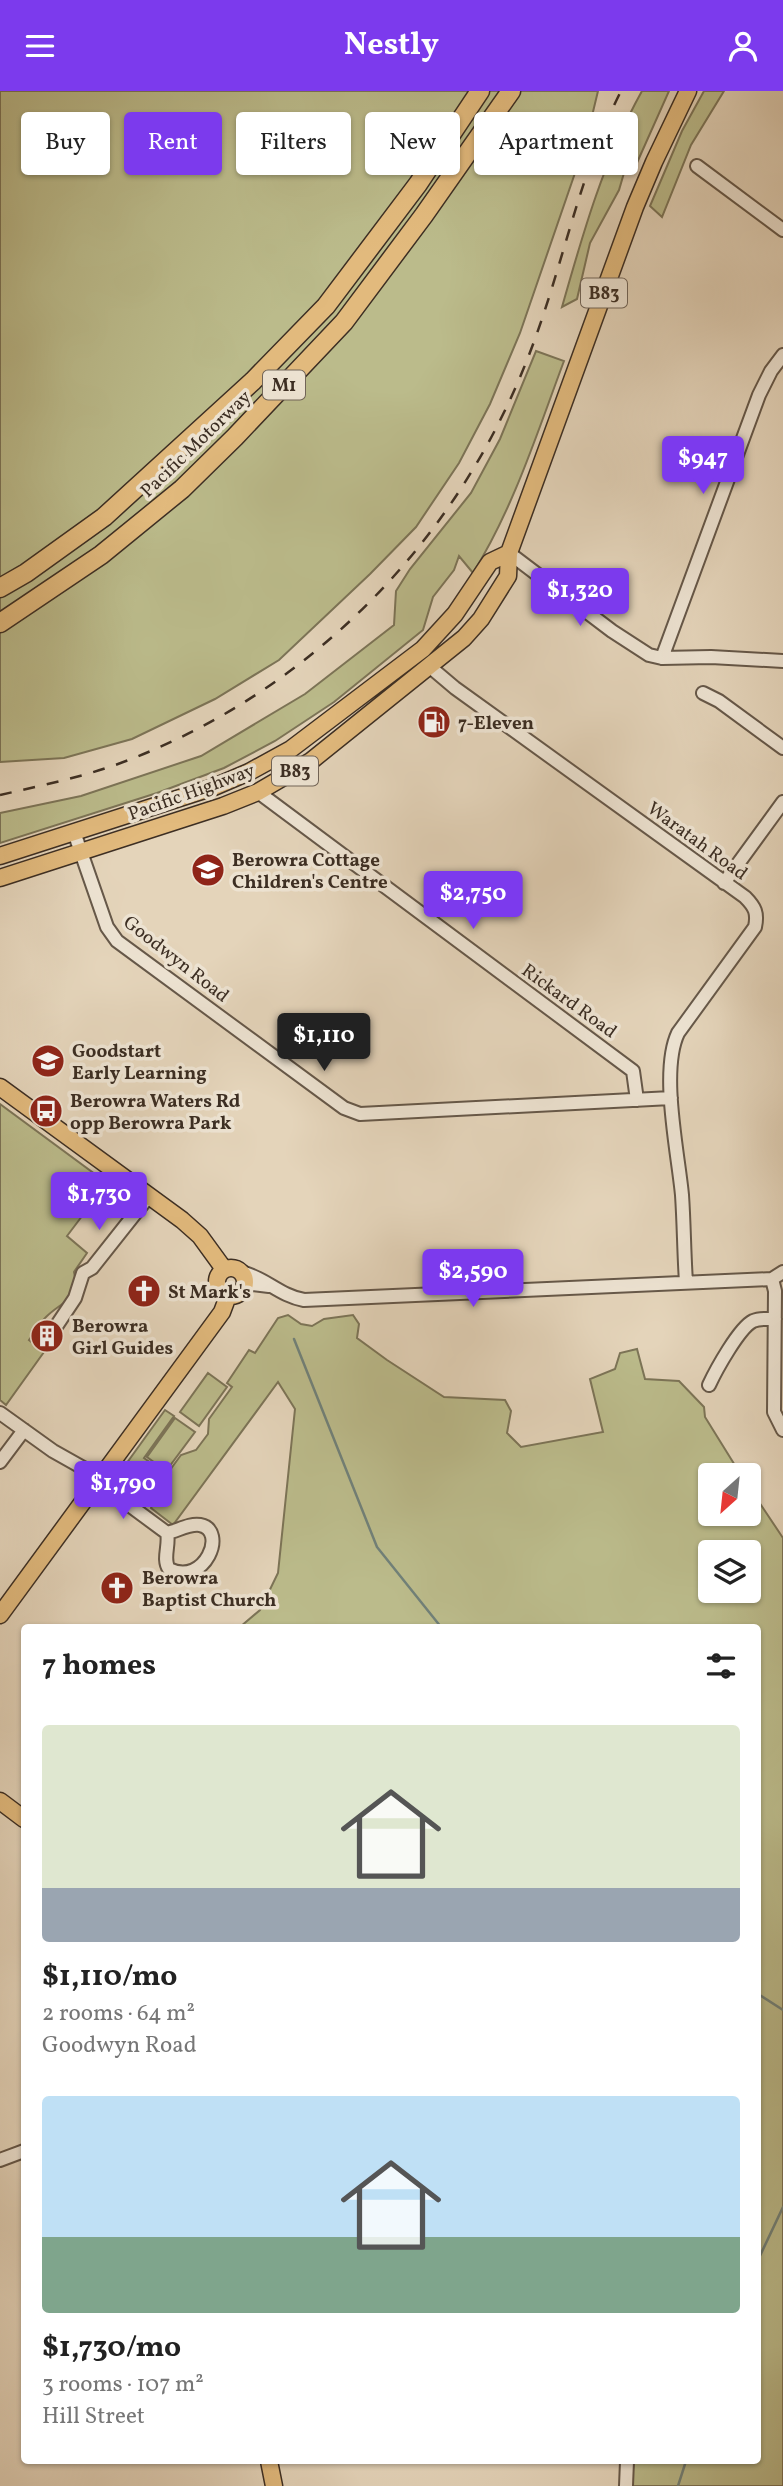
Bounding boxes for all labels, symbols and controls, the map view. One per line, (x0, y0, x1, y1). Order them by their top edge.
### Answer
text: Nestly (344, 24, 439, 68)
icon: menu (21, 27, 59, 65)
icon: person (724, 27, 762, 65)
chip: Buy (21, 112, 110, 175)
chip: Rent (124, 112, 222, 175)
chip: Filters (236, 112, 351, 175)
chip: New (365, 112, 460, 175)
chip: Apartment (474, 112, 638, 175)
road number: B83 (581, 279, 627, 307)
road number: M1 (263, 371, 305, 399)
street label: Pacific Motorway (135, 385, 257, 504)
pin: $947 (662, 437, 744, 496)
text: $947 (678, 443, 728, 475)
pin: $1,320 (523, 568, 637, 628)
text: $1,320 (547, 575, 613, 607)
fuel station icon: 7-Eleven (415, 703, 453, 741)
place label: 7-Eleven (458, 711, 534, 737)
road number: B83 (272, 757, 318, 785)
street label: Pacific Highway (125, 758, 259, 828)
street label: Waratah Road (641, 796, 752, 887)
place label: Berowra Cottage Children's Centre (232, 848, 388, 896)
school or university icon: Berowra Cottage Children's Centre (189, 851, 227, 889)
pin: $2,750 (416, 871, 530, 931)
text: $2,750 (440, 878, 506, 910)
street label: Goodwyn Road (117, 910, 234, 1009)
street label: Rickard Road (516, 958, 622, 1045)
pin: $1,110 (267, 1013, 381, 1073)
text: $1,110 (293, 1020, 355, 1052)
place label: Goodstart Early Learning (72, 1039, 207, 1087)
school or university icon: Goodstart Early Learning (29, 1042, 67, 1080)
place label: Berowra Waters Rd opp Berowra Park (70, 1089, 241, 1137)
bus stop icon: Berowra Waters Rd opp Berowra Park (27, 1092, 65, 1130)
pin: $1,730 (42, 1173, 156, 1232)
text: $1,730 (67, 1179, 131, 1211)
pin: $2,590 (416, 1249, 530, 1309)
text: $2,590 (438, 1256, 508, 1288)
church icon: St Mark's (125, 1272, 163, 1310)
place label: St Mark's (168, 1280, 251, 1306)
place label: Berowra Girl Guides (72, 1314, 173, 1362)
building icon: Berowra Girl Guides (28, 1317, 66, 1355)
pin: $1,790 (66, 1461, 180, 1521)
north arrow (698, 1463, 761, 1526)
map controls (698, 1463, 761, 1603)
text: $1,790 (90, 1468, 156, 1500)
button: layers (698, 1540, 761, 1603)
place label: Berowra Baptist Church (142, 1566, 276, 1614)
church icon: Berowra Baptist Church (98, 1569, 136, 1607)
text: 7 homes (42, 1645, 156, 1687)
icon: filters (702, 1647, 740, 1685)
icon: home (328, 1771, 454, 1897)
text: $1,110/mo (42, 1956, 177, 1998)
text: 2 rooms · 64 m² (42, 1998, 195, 2030)
text: Goodwyn Road (42, 2030, 197, 2062)
icon: home (328, 2142, 454, 2268)
text: $1,730/mo (42, 2327, 181, 2369)
text: 3 rooms · 107 m² (42, 2369, 204, 2401)
text: Hill Street (42, 2401, 145, 2433)

